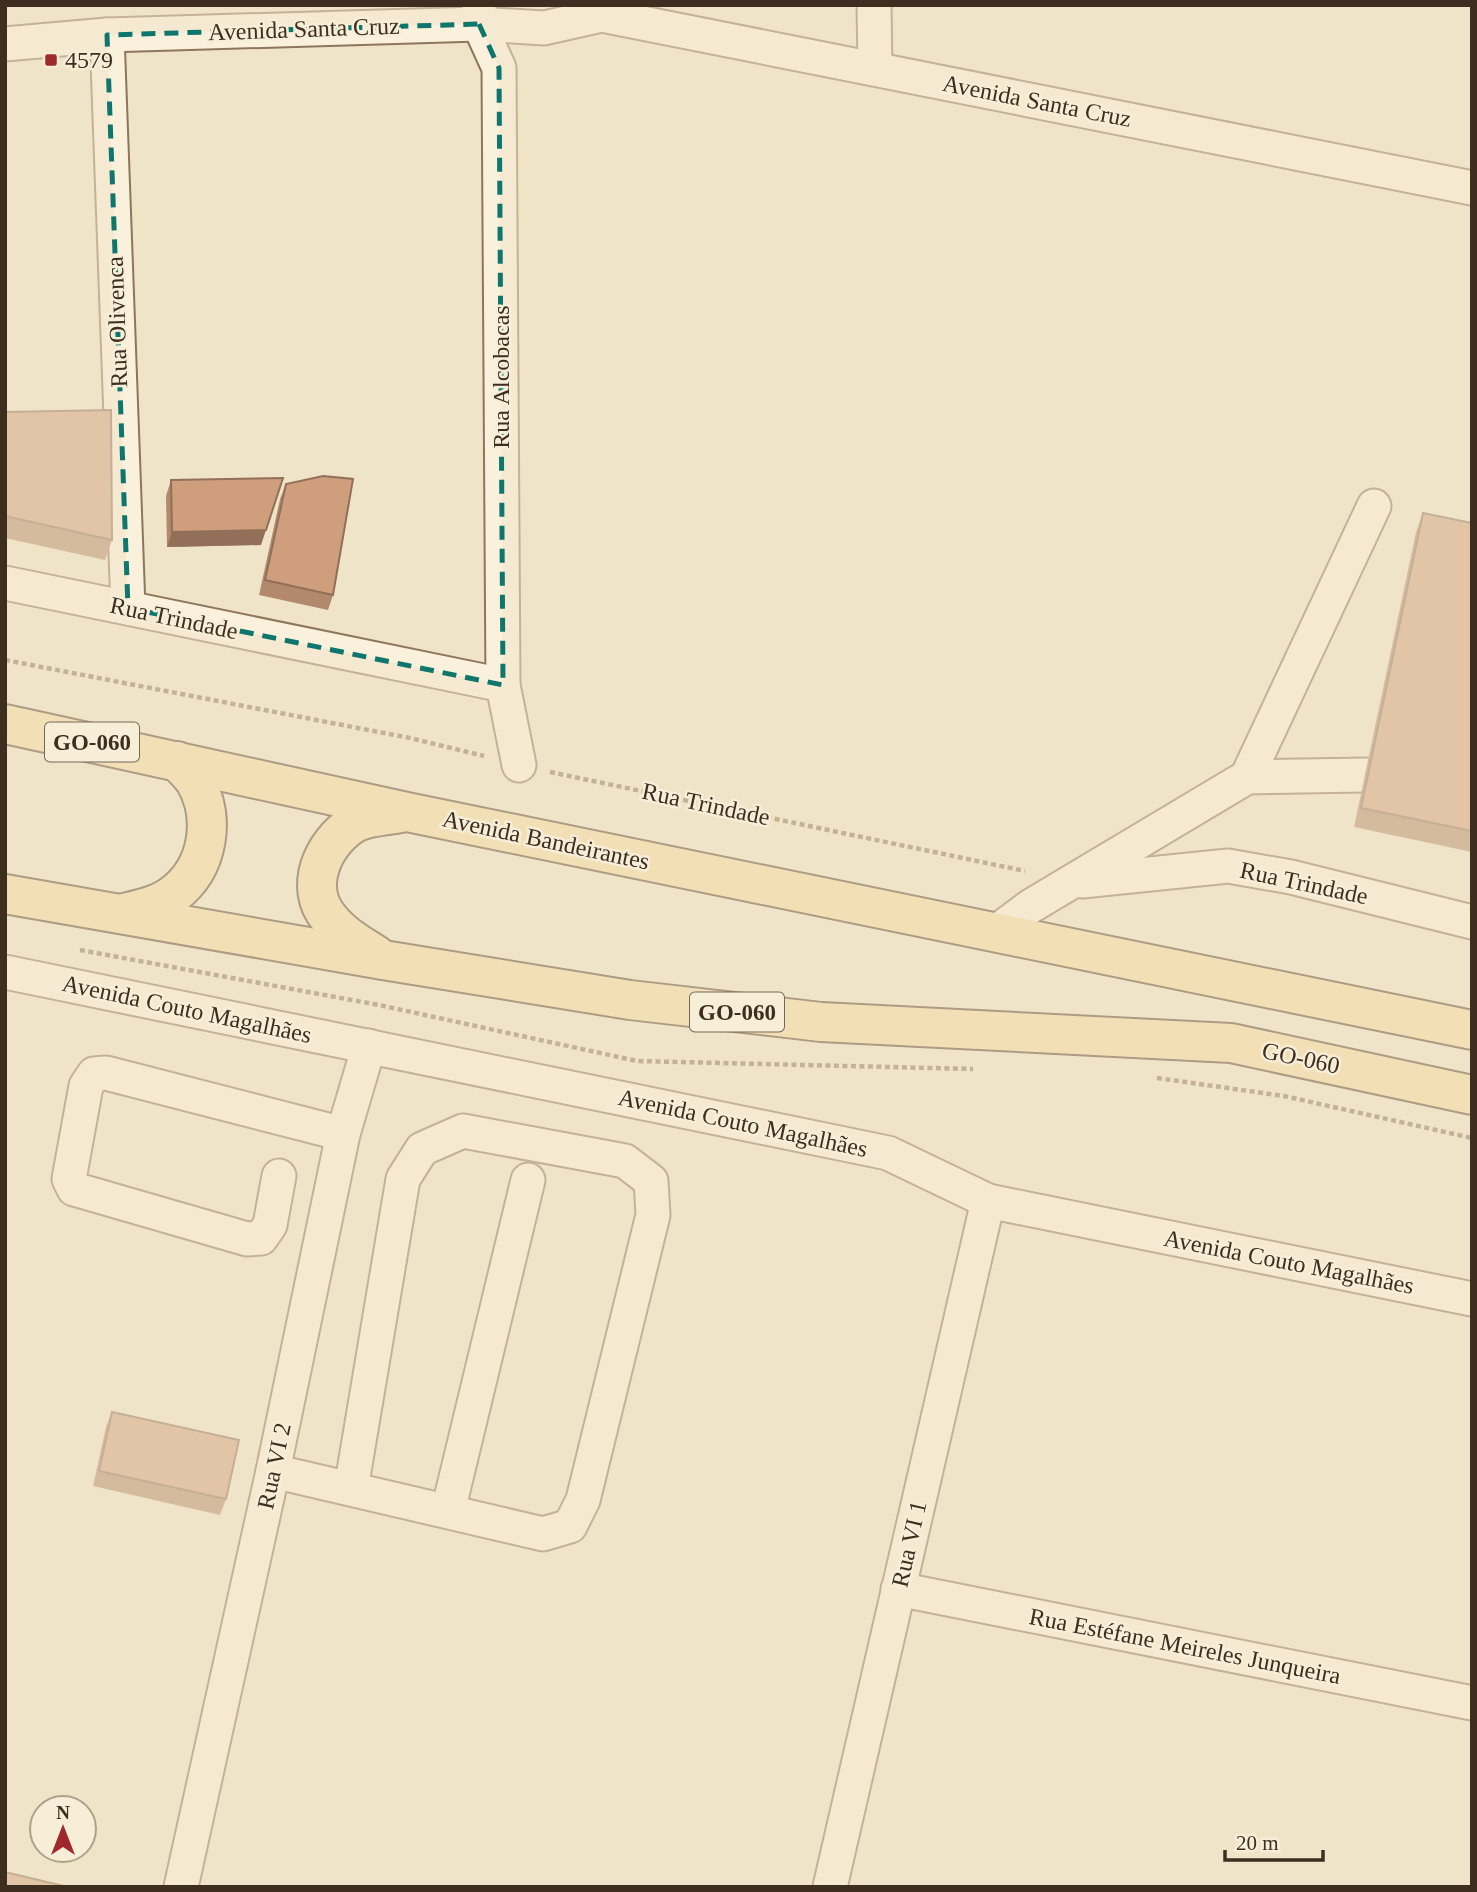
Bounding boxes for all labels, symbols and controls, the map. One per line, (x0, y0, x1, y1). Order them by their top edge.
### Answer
street label: Avenida Santa Cruz (208, 13, 400, 45)
place label: 4579 (65, 47, 113, 73)
marker: 4579 (43, 52, 59, 68)
street label: Avenida Santa Cruz (941, 70, 1133, 132)
street label: Rua Olivenca (102, 256, 132, 388)
street label: Rua Alcobacas (488, 305, 514, 449)
street label: Rua Trindade (108, 592, 240, 644)
road number: GO-060 (45, 722, 139, 762)
street label: Rua Trindade (640, 778, 772, 830)
street label: Avenida Bandeirantes (440, 805, 652, 875)
street label: Rua Trindade (1238, 857, 1370, 909)
street label: Avenida Couto Magalhães (60, 970, 314, 1048)
road number: GO-060 (690, 993, 784, 1032)
street label: GO-060 (1260, 1037, 1342, 1079)
street label: Avenida Couto Magalhães (616, 1084, 870, 1162)
street label: Avenida Couto Magalhães (1162, 1225, 1416, 1299)
street label: Rua VI 2 (252, 1420, 296, 1512)
street label: Rua VI 1 (886, 1498, 932, 1590)
street label: Rua Estéfane Meireles Junqueira (1027, 1603, 1343, 1689)
north arrow (28, 1794, 98, 1864)
text: N (56, 1802, 70, 1823)
scale bar (1225, 1818, 1323, 1862)
text: 20 m (1236, 1831, 1279, 1855)

